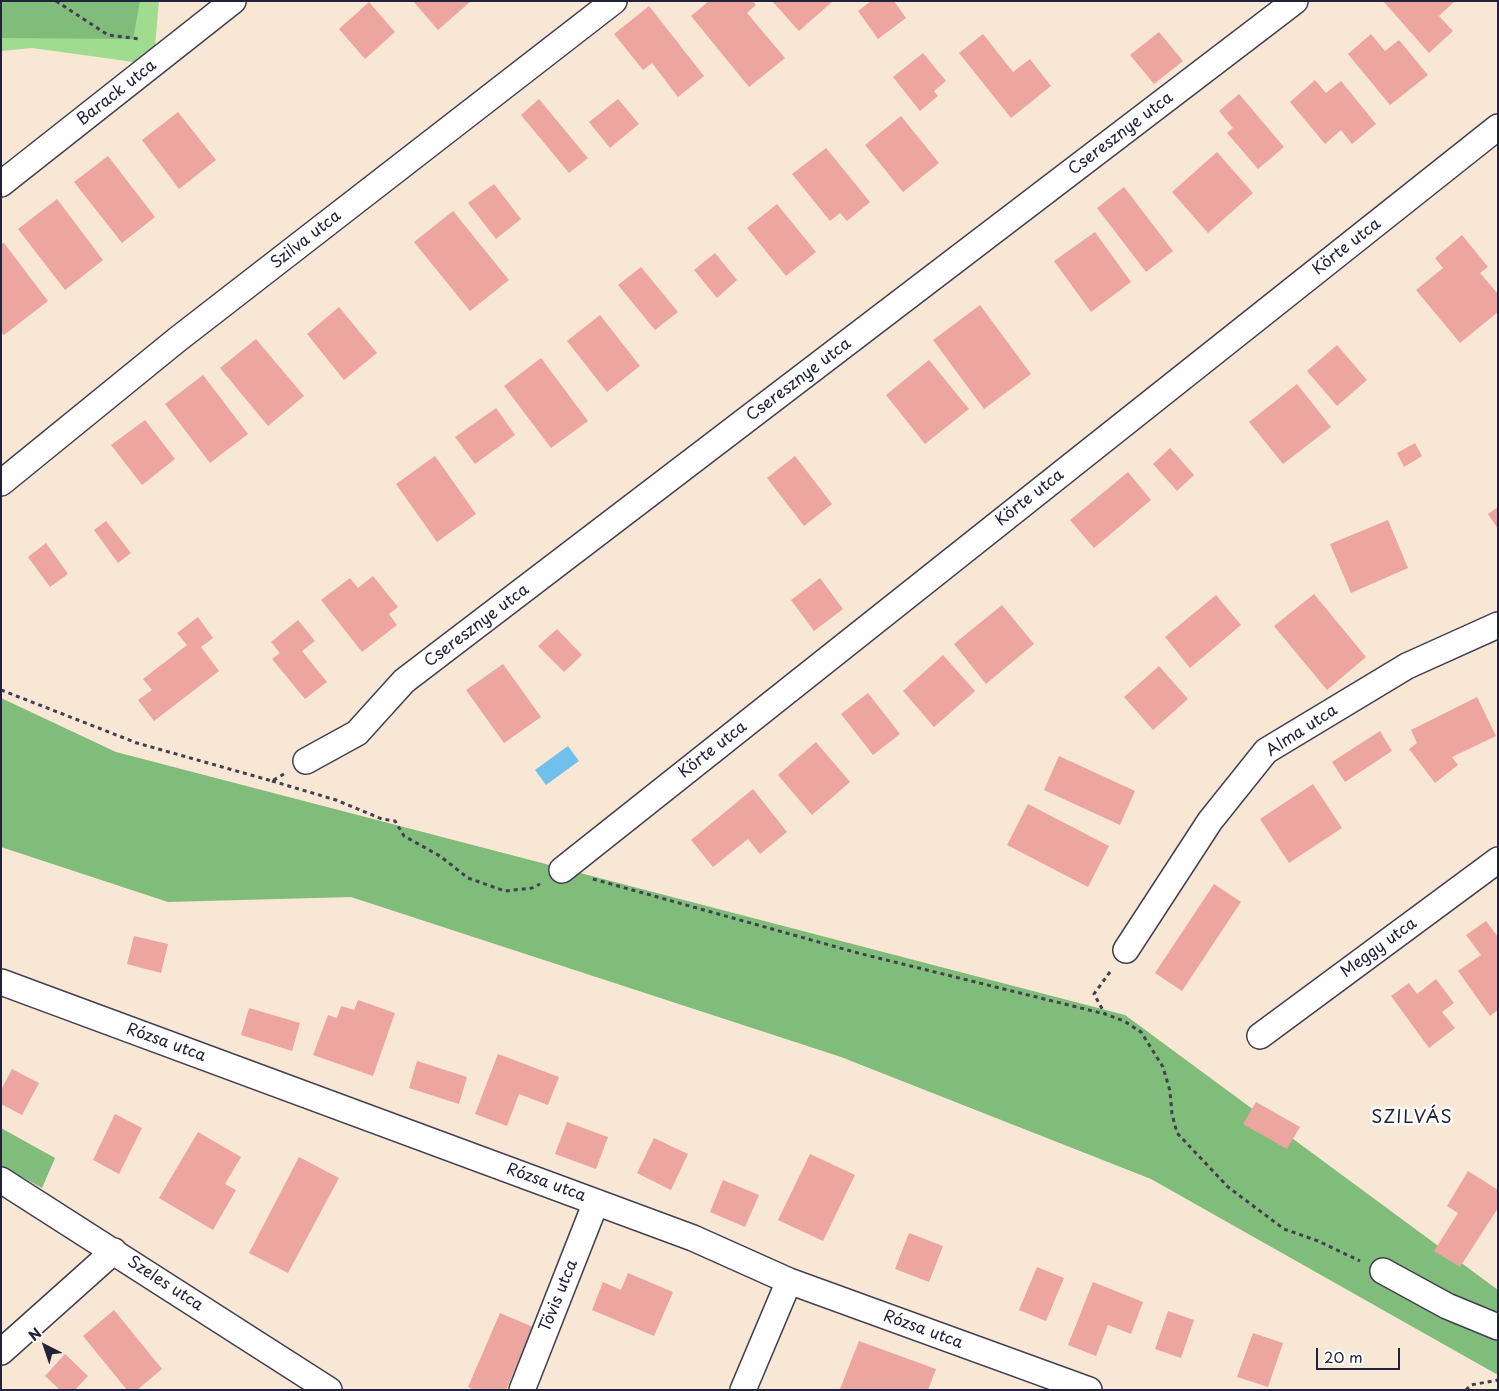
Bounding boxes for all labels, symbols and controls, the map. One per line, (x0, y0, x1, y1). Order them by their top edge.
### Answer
street label: Barack utca (74, 56, 160, 130)
street label: Cseresznye utca (1065, 88, 1177, 180)
street label: Szilva utca (267, 207, 345, 273)
street label: Körte utca (1309, 214, 1385, 280)
street label: Cseresznye utca (743, 334, 855, 426)
street label: Körte utca (992, 465, 1068, 531)
street label: Cseresznye utca (421, 580, 533, 672)
street label: Alma utca (1263, 701, 1341, 761)
street label: Körte utca (675, 717, 751, 783)
street label: Meggy utca (1337, 914, 1421, 982)
street label: Rózsa utca (124, 1020, 208, 1066)
district label: SZILVÁS (1370, 1107, 1454, 1129)
street label: Rózsa utca (504, 1160, 588, 1206)
street label: Szeles utca (123, 1252, 207, 1316)
street label: Tövis utca (536, 1257, 582, 1335)
street label: Rózsa utca (881, 1307, 965, 1353)
north arrow (20, 1321, 70, 1371)
text: N (24, 1323, 46, 1346)
scale bar (1319, 1338, 1403, 1370)
text: 20 m (1324, 1345, 1363, 1368)

